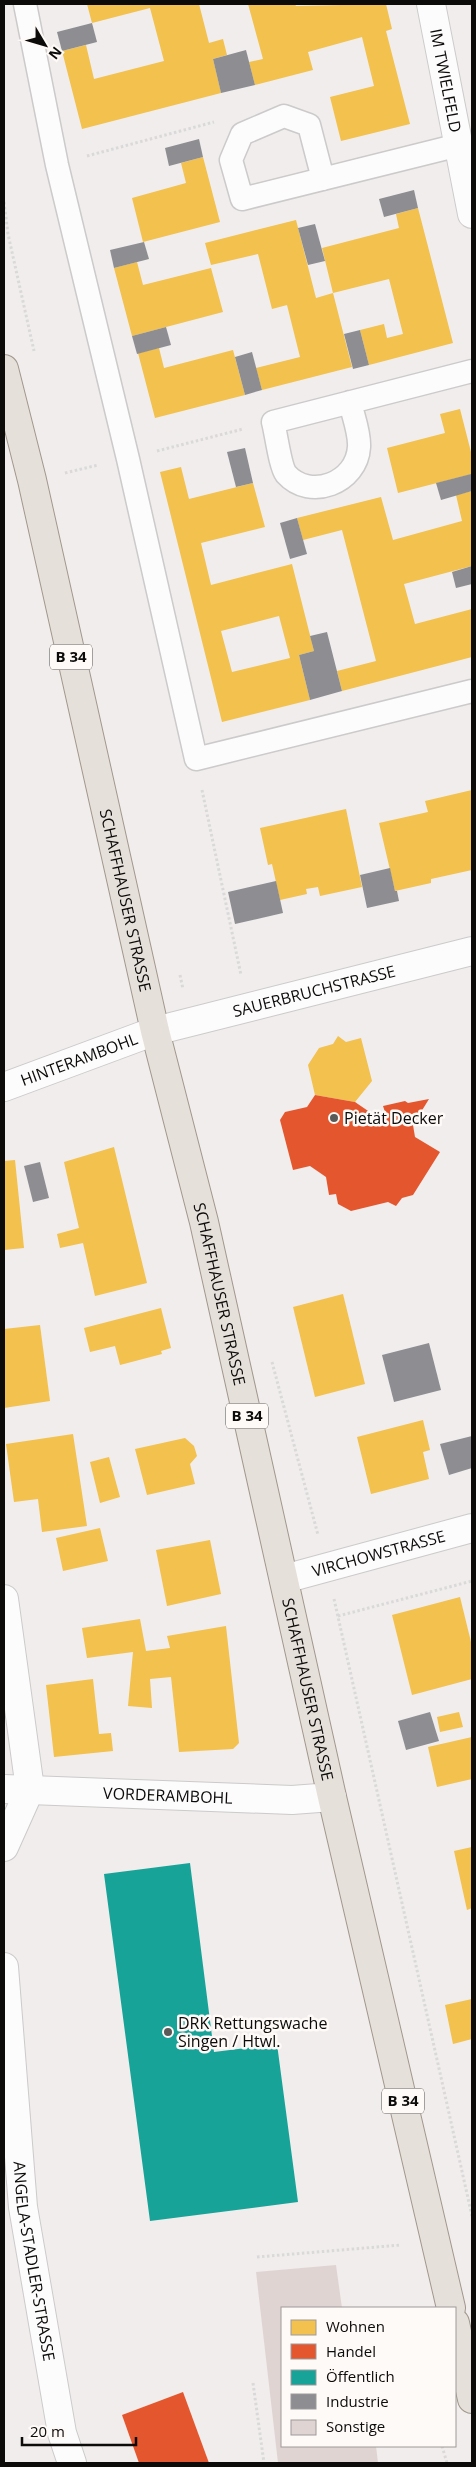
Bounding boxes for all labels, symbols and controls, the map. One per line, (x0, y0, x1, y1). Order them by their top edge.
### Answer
north arrow (20, 20, 70, 70)
street label: IM TWIELFELD (425, 27, 467, 134)
text: N (45, 43, 67, 64)
road number: B 34 (50, 644, 92, 670)
street label: SCHAFFHAUSER STRASSE (95, 807, 157, 994)
street label: SAUERBRUCHSTRASSE (230, 960, 398, 1022)
street label: HINTERAMBOHL (17, 1027, 141, 1091)
place label: Pietät Decker (344, 1107, 444, 1129)
marker: Pietät Decker (328, 1112, 340, 1124)
street label: SCHAFFHAUSER STRASSE (188, 1200, 251, 1388)
road number: B 34 (226, 1404, 268, 1428)
street label: VIRCHOWSTRASSE (310, 1525, 448, 1582)
street label: SCHAFFHAUSER STRASSE (277, 1596, 339, 1783)
street label: VORDERAMBOHL (103, 1782, 233, 1809)
place label: DRK Rettungswache Singen / Htwl. (178, 2012, 327, 2052)
marker: DRK Rettungswache Singen / Htwl. (162, 2026, 174, 2038)
road number: B 34 (382, 2088, 424, 2114)
street label: ANGELA-STADLER-STRASSE (8, 2161, 60, 2363)
legend (281, 2307, 456, 2447)
text: Wohnen (326, 2316, 385, 2336)
text: Handel (326, 2341, 376, 2361)
text: Öffentlich (326, 2366, 395, 2386)
text: Industrie (326, 2391, 389, 2411)
scale bar (22, 2414, 136, 2446)
text: Sonstige (326, 2416, 385, 2436)
text: 20 m (30, 2421, 65, 2441)

